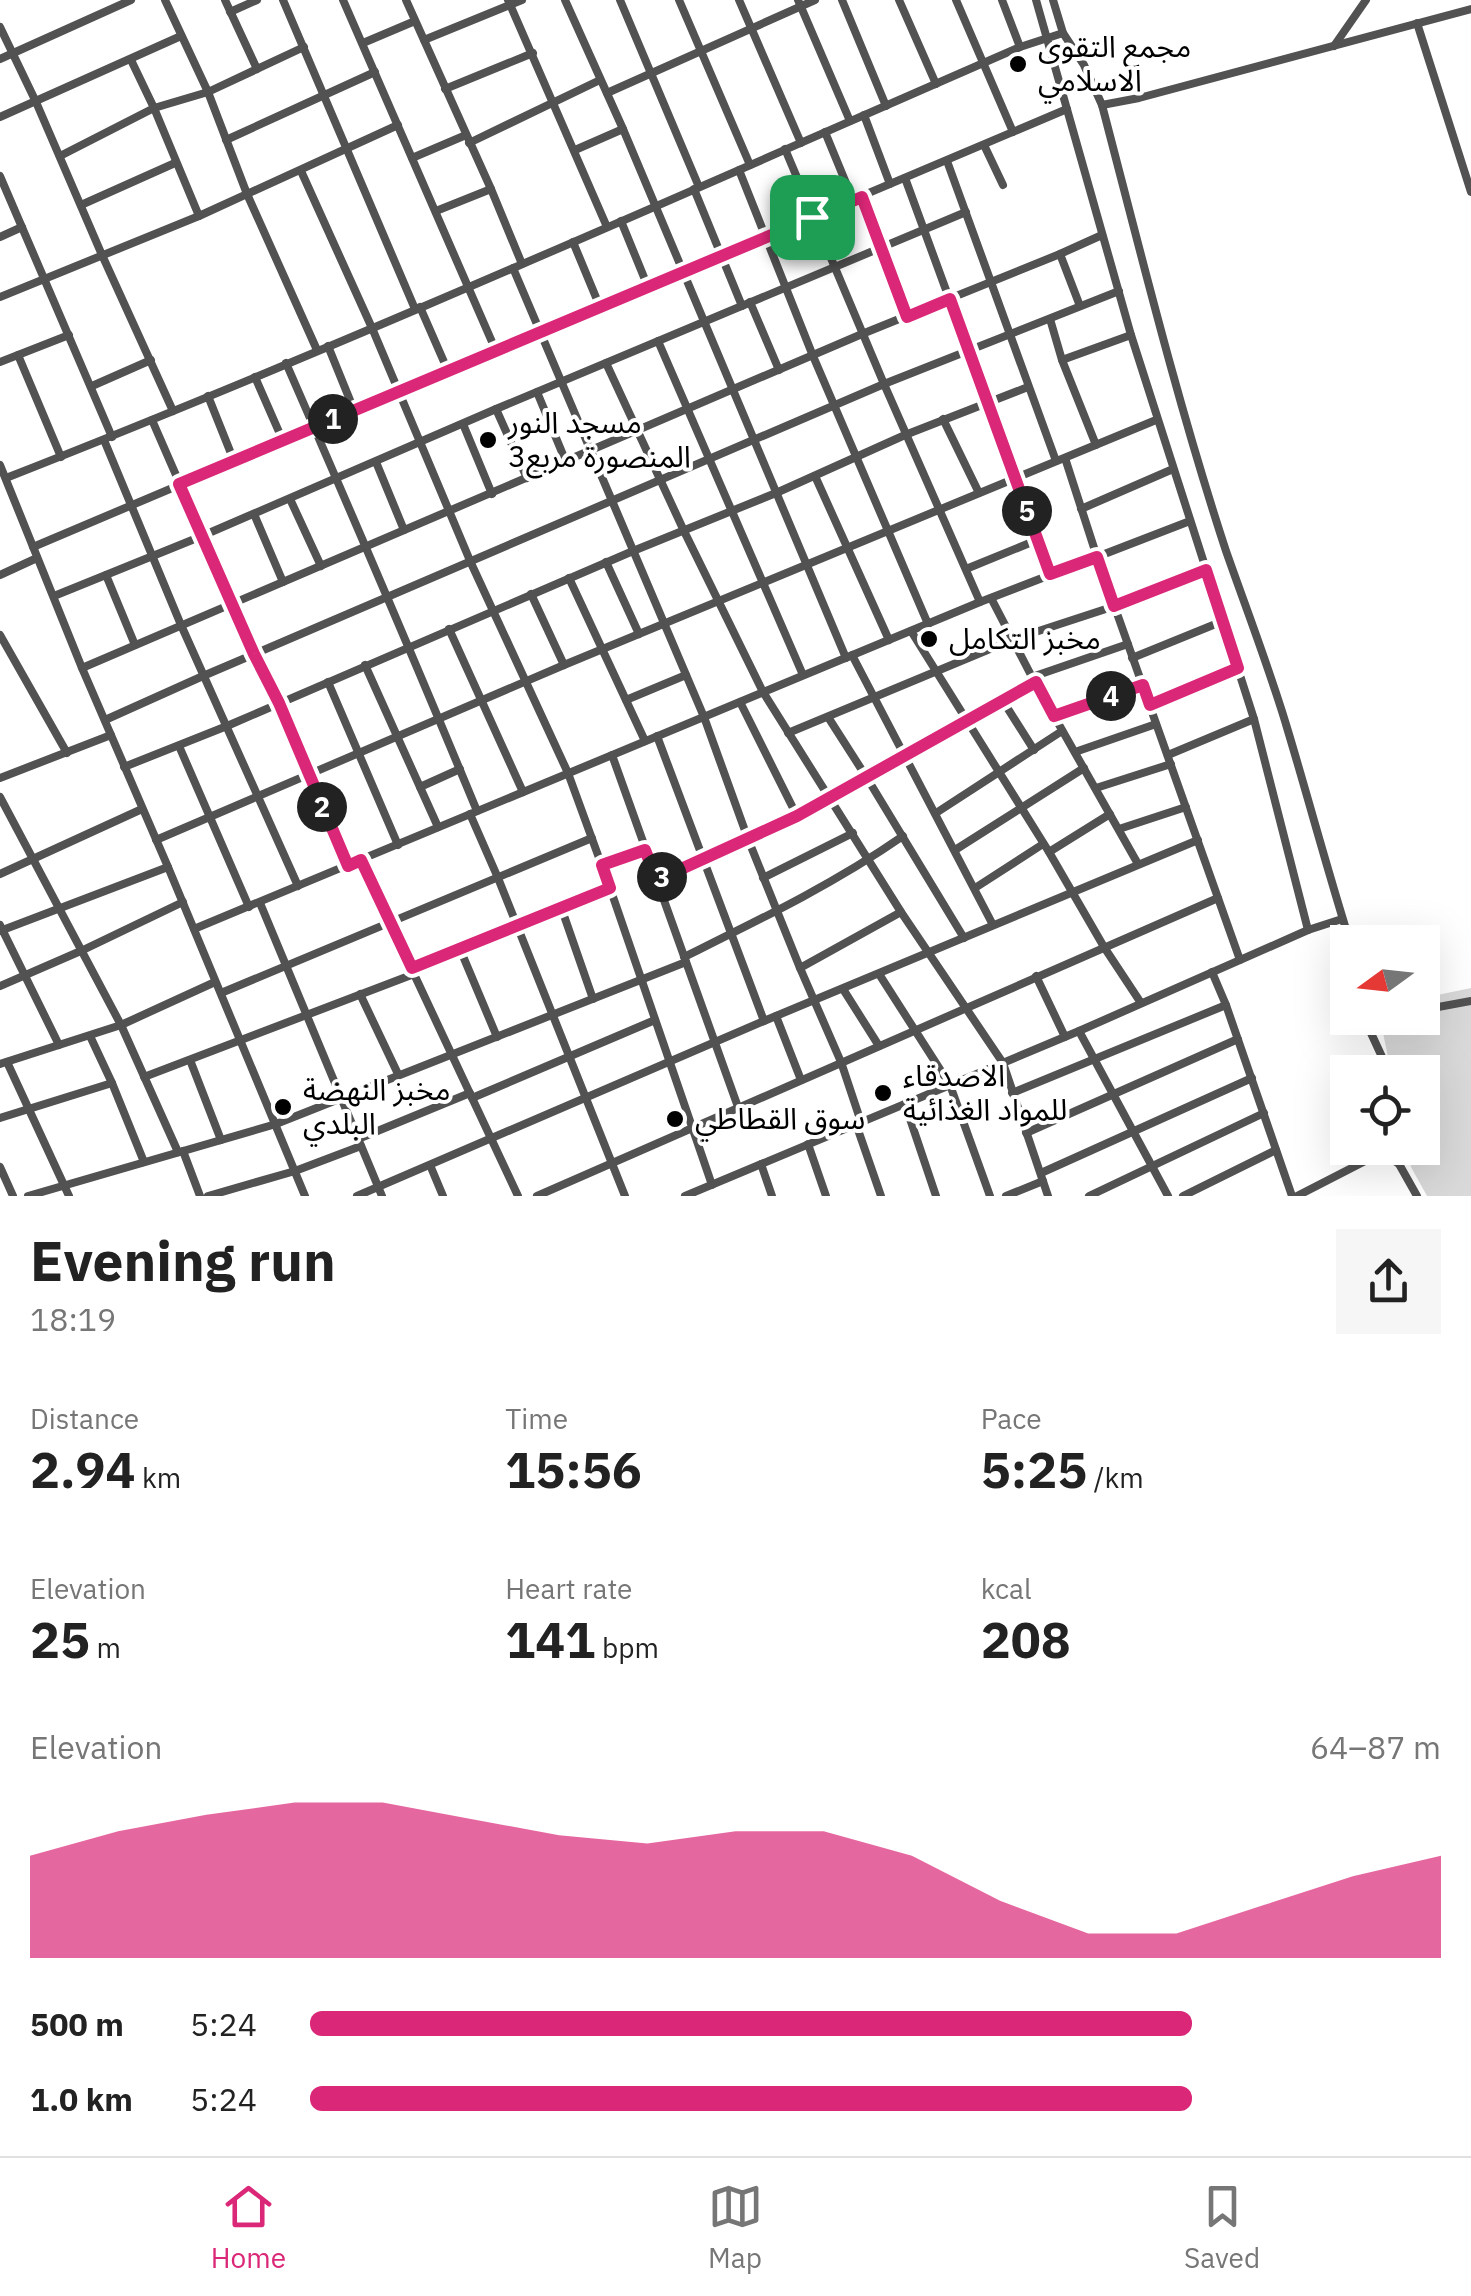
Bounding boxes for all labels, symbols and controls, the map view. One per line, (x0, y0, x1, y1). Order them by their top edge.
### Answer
place label: مجمع التقوى الاسلامي (1038, 26, 1191, 104)
marker: مجمع التقوى الاسلامي (1007, 53, 1029, 75)
pin (770, 175, 855, 260)
icon: arrive (785, 190, 840, 245)
pin: 1 (308, 394, 358, 444)
text: 1 (325, 400, 341, 437)
place label: مسجد النور المنصورة مربع3 (507, 402, 691, 479)
marker: مسجد النور المنصورة مربع3 (477, 429, 499, 451)
pin: 5 (1002, 486, 1052, 536)
text: 5 (1019, 492, 1035, 529)
place label: مخبز التكامل (949, 618, 1101, 657)
marker: مخبز التكامل (918, 628, 940, 650)
pin: 4 (1086, 671, 1136, 721)
text: 4 (1103, 677, 1119, 714)
pin: 2 (297, 782, 347, 832)
text: 2 (314, 788, 330, 825)
pin: 3 (637, 852, 687, 902)
text: 3 (654, 858, 670, 895)
north arrow (1330, 925, 1440, 1035)
map controls (1330, 925, 1440, 1165)
place label: الاصدقاء للمواد الغذائية (903, 1055, 1067, 1128)
button: locate (1330, 1055, 1440, 1165)
place label: مخبز النهضة البلدي (303, 1069, 451, 1147)
marker: الاصدقاء للمواد الغذائية (872, 1082, 894, 1104)
marker: مخبز النهضة البلدي (272, 1096, 294, 1118)
place label: سوق القطاطي (695, 1098, 865, 1142)
marker: سوق القطاطي (664, 1108, 686, 1130)
text: Evening run (30, 1225, 336, 1296)
button: share (1336, 1229, 1441, 1334)
text: 18:19 (30, 1298, 116, 1340)
text: Distance (30, 1400, 139, 1437)
text: Time (505, 1400, 568, 1437)
text: Pace (981, 1400, 1042, 1437)
text: 2.94 (30, 1437, 136, 1502)
text: 15:56 (505, 1437, 642, 1502)
text: 5:25 (981, 1437, 1087, 1502)
text: km (136, 1459, 181, 1496)
text: /km (1087, 1459, 1144, 1496)
text: Elevation (30, 1570, 146, 1607)
text: Heart rate (505, 1570, 632, 1607)
text: kcal (981, 1570, 1032, 1607)
text: 25 (30, 1607, 90, 1672)
text: 141 (505, 1607, 595, 1672)
text: 208 (981, 1607, 1071, 1672)
text: m (90, 1629, 121, 1666)
text: bpm (595, 1629, 659, 1666)
text: Elevation (30, 1726, 163, 1768)
text: 64–87 m (1310, 1726, 1441, 1768)
text: 500 m (30, 2003, 124, 2045)
text: 5:24 (190, 2003, 257, 2045)
text: 1.0 km (30, 2078, 133, 2120)
text: 5:24 (190, 2078, 257, 2120)
tab: Home (211, 2179, 286, 2276)
tab: Map (708, 2179, 763, 2276)
tab: Saved (1184, 2179, 1260, 2276)

